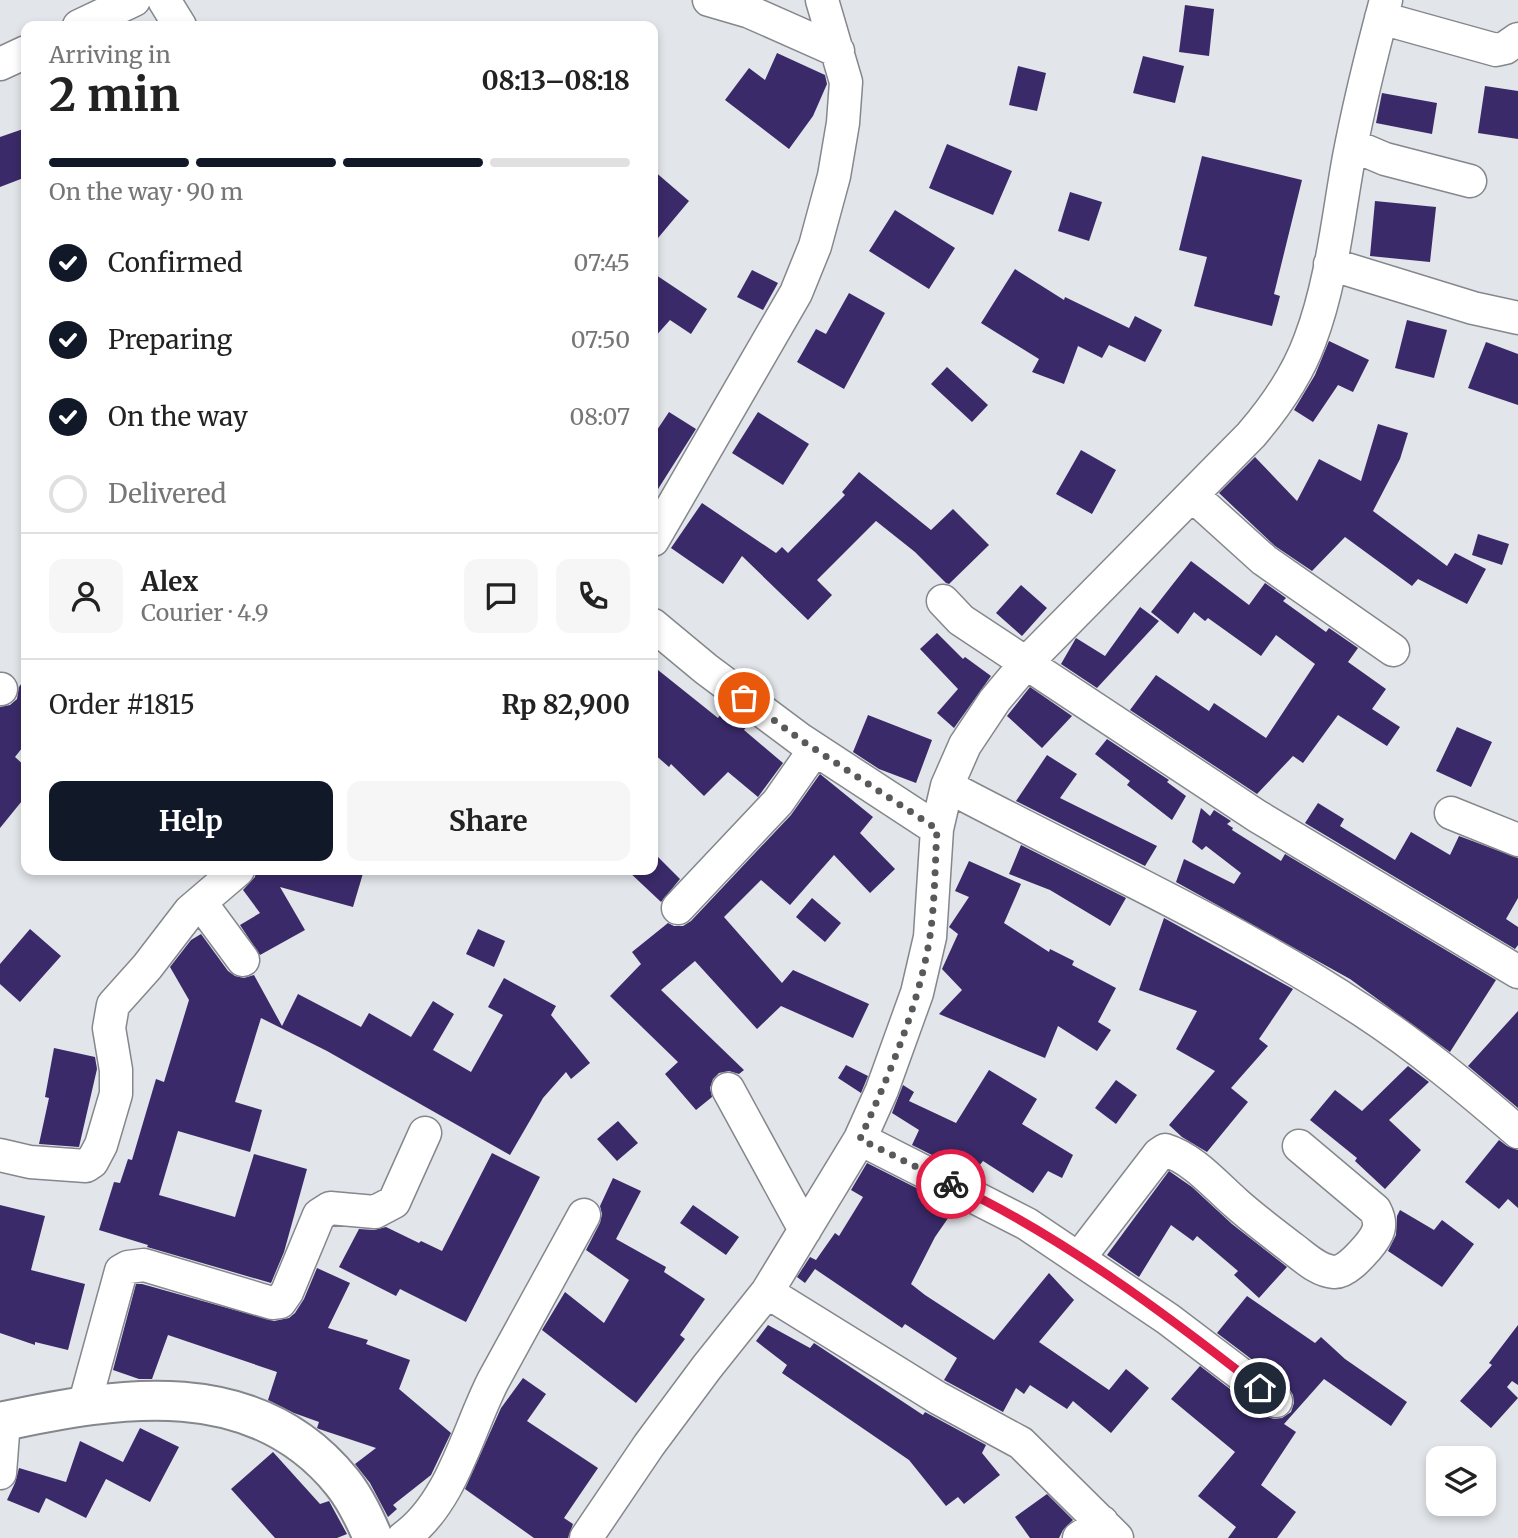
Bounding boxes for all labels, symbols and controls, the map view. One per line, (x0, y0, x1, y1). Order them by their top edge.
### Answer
text: Arriving in (49, 40, 171, 69)
text: 08:13–08:18 (482, 64, 630, 97)
text: 2 min (49, 66, 180, 124)
text: On the way · 90 m (49, 177, 243, 206)
icon: check (49, 244, 87, 282)
text: Confirmed (108, 246, 243, 279)
text: 07:45 (574, 248, 630, 277)
icon: check (49, 321, 87, 359)
text: Preparing (108, 323, 232, 356)
text: 07:50 (571, 325, 630, 354)
icon: check (49, 398, 87, 436)
text: On the way (108, 400, 248, 433)
text: 08:07 (570, 402, 630, 431)
text: Delivered (108, 477, 227, 510)
button: person (49, 559, 123, 633)
button: chat (464, 559, 538, 633)
button: phone (556, 559, 630, 633)
text: Alex (141, 565, 198, 598)
text: Courier · 4.9 (141, 598, 269, 627)
pin (714, 668, 774, 728)
icon: bag (725, 679, 763, 717)
text: Order #1815 (49, 688, 195, 721)
text: Rp 82,900 (501, 688, 630, 721)
button: Help (49, 781, 333, 861)
button: Share (347, 781, 630, 861)
courier (916, 1149, 986, 1219)
icon: bike (932, 1165, 970, 1203)
pin (1230, 1358, 1290, 1418)
icon: home (1241, 1369, 1279, 1407)
map controls (1426, 1446, 1496, 1516)
button: layers (1426, 1446, 1496, 1516)

